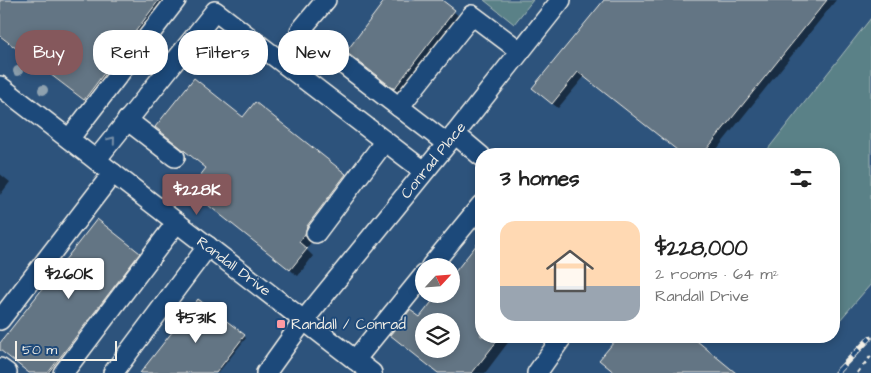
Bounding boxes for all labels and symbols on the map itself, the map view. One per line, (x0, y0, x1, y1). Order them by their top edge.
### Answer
street label: Conrad Place (396, 117, 471, 203)
one-way arrow (106, 137, 114, 146)
pin: $228K (162, 174, 232, 216)
street label: Randall Drive (192, 232, 275, 301)
pin: $260K (34, 258, 104, 300)
north arrow (415, 258, 460, 302)
pin: $531K (161, 302, 231, 344)
place label: Randall / Conrad (291, 314, 406, 335)
marker: Randall / Conrad (275, 318, 287, 330)
scale bar (15, 338, 118, 361)

